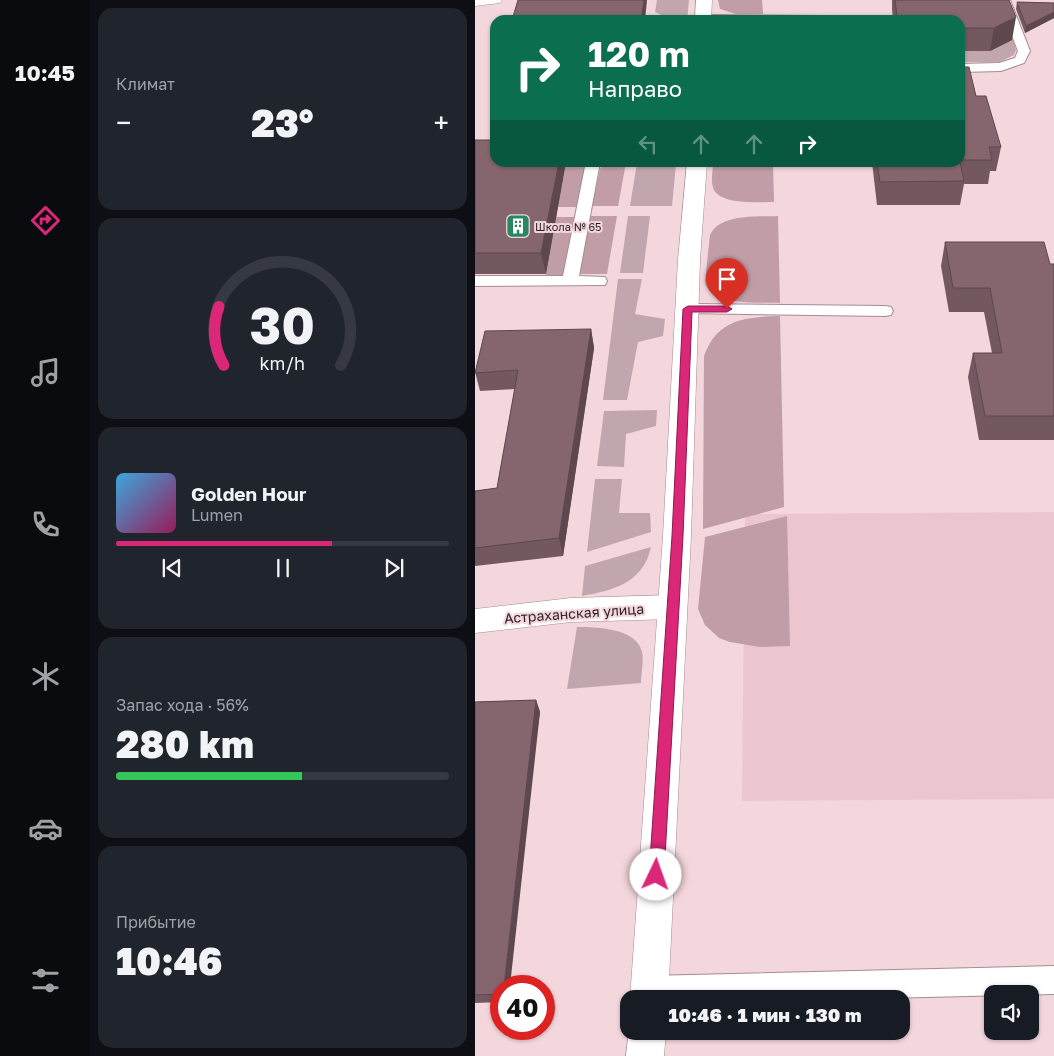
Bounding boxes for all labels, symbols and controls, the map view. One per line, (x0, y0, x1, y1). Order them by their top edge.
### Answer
text: 120 m (588, 33, 690, 75)
icon: right (505, 35, 570, 100)
text: 10:45 (15, 59, 75, 86)
text: Климат (116, 74, 175, 94)
text: Направо (588, 75, 682, 102)
text: 23° (251, 100, 314, 145)
text: − (116, 106, 131, 139)
text: + (434, 106, 449, 139)
icon: left (634, 130, 662, 158)
icon: ahead (687, 130, 715, 158)
icon: ahead (740, 130, 768, 158)
icon: right (793, 130, 821, 158)
icon: directions (28, 203, 63, 238)
building icon: Школа № 65 (505, 213, 531, 239)
place label: Школа № 65 (535, 220, 602, 233)
pin (706, 258, 748, 309)
icon: arrive (713, 265, 741, 293)
text: 30 (250, 293, 315, 355)
text: km/h (260, 352, 305, 374)
icon: music (28, 355, 63, 390)
text: Golden Hour (191, 482, 306, 505)
text: Lumen (191, 505, 243, 525)
icon: phone (28, 507, 63, 542)
icon: previous (158, 554, 186, 582)
icon: pause (269, 554, 297, 582)
icon: next (380, 554, 408, 582)
street label: Астраханская улица (503, 600, 645, 626)
icon: climate (28, 659, 63, 694)
text: Запас хода · 56% (116, 695, 249, 715)
text: 280 km (116, 721, 254, 766)
icon: car (28, 811, 63, 846)
position arrow (629, 848, 681, 900)
text: Прибытие (116, 912, 196, 932)
text: 10:46 (116, 938, 223, 983)
icon: filters (28, 963, 63, 998)
speed limit sign: 40 (490, 975, 555, 1040)
map controls (984, 985, 1039, 1040)
button: sound (984, 985, 1039, 1040)
text: 10:46 · 1 мин · 130 m (669, 1003, 861, 1026)

